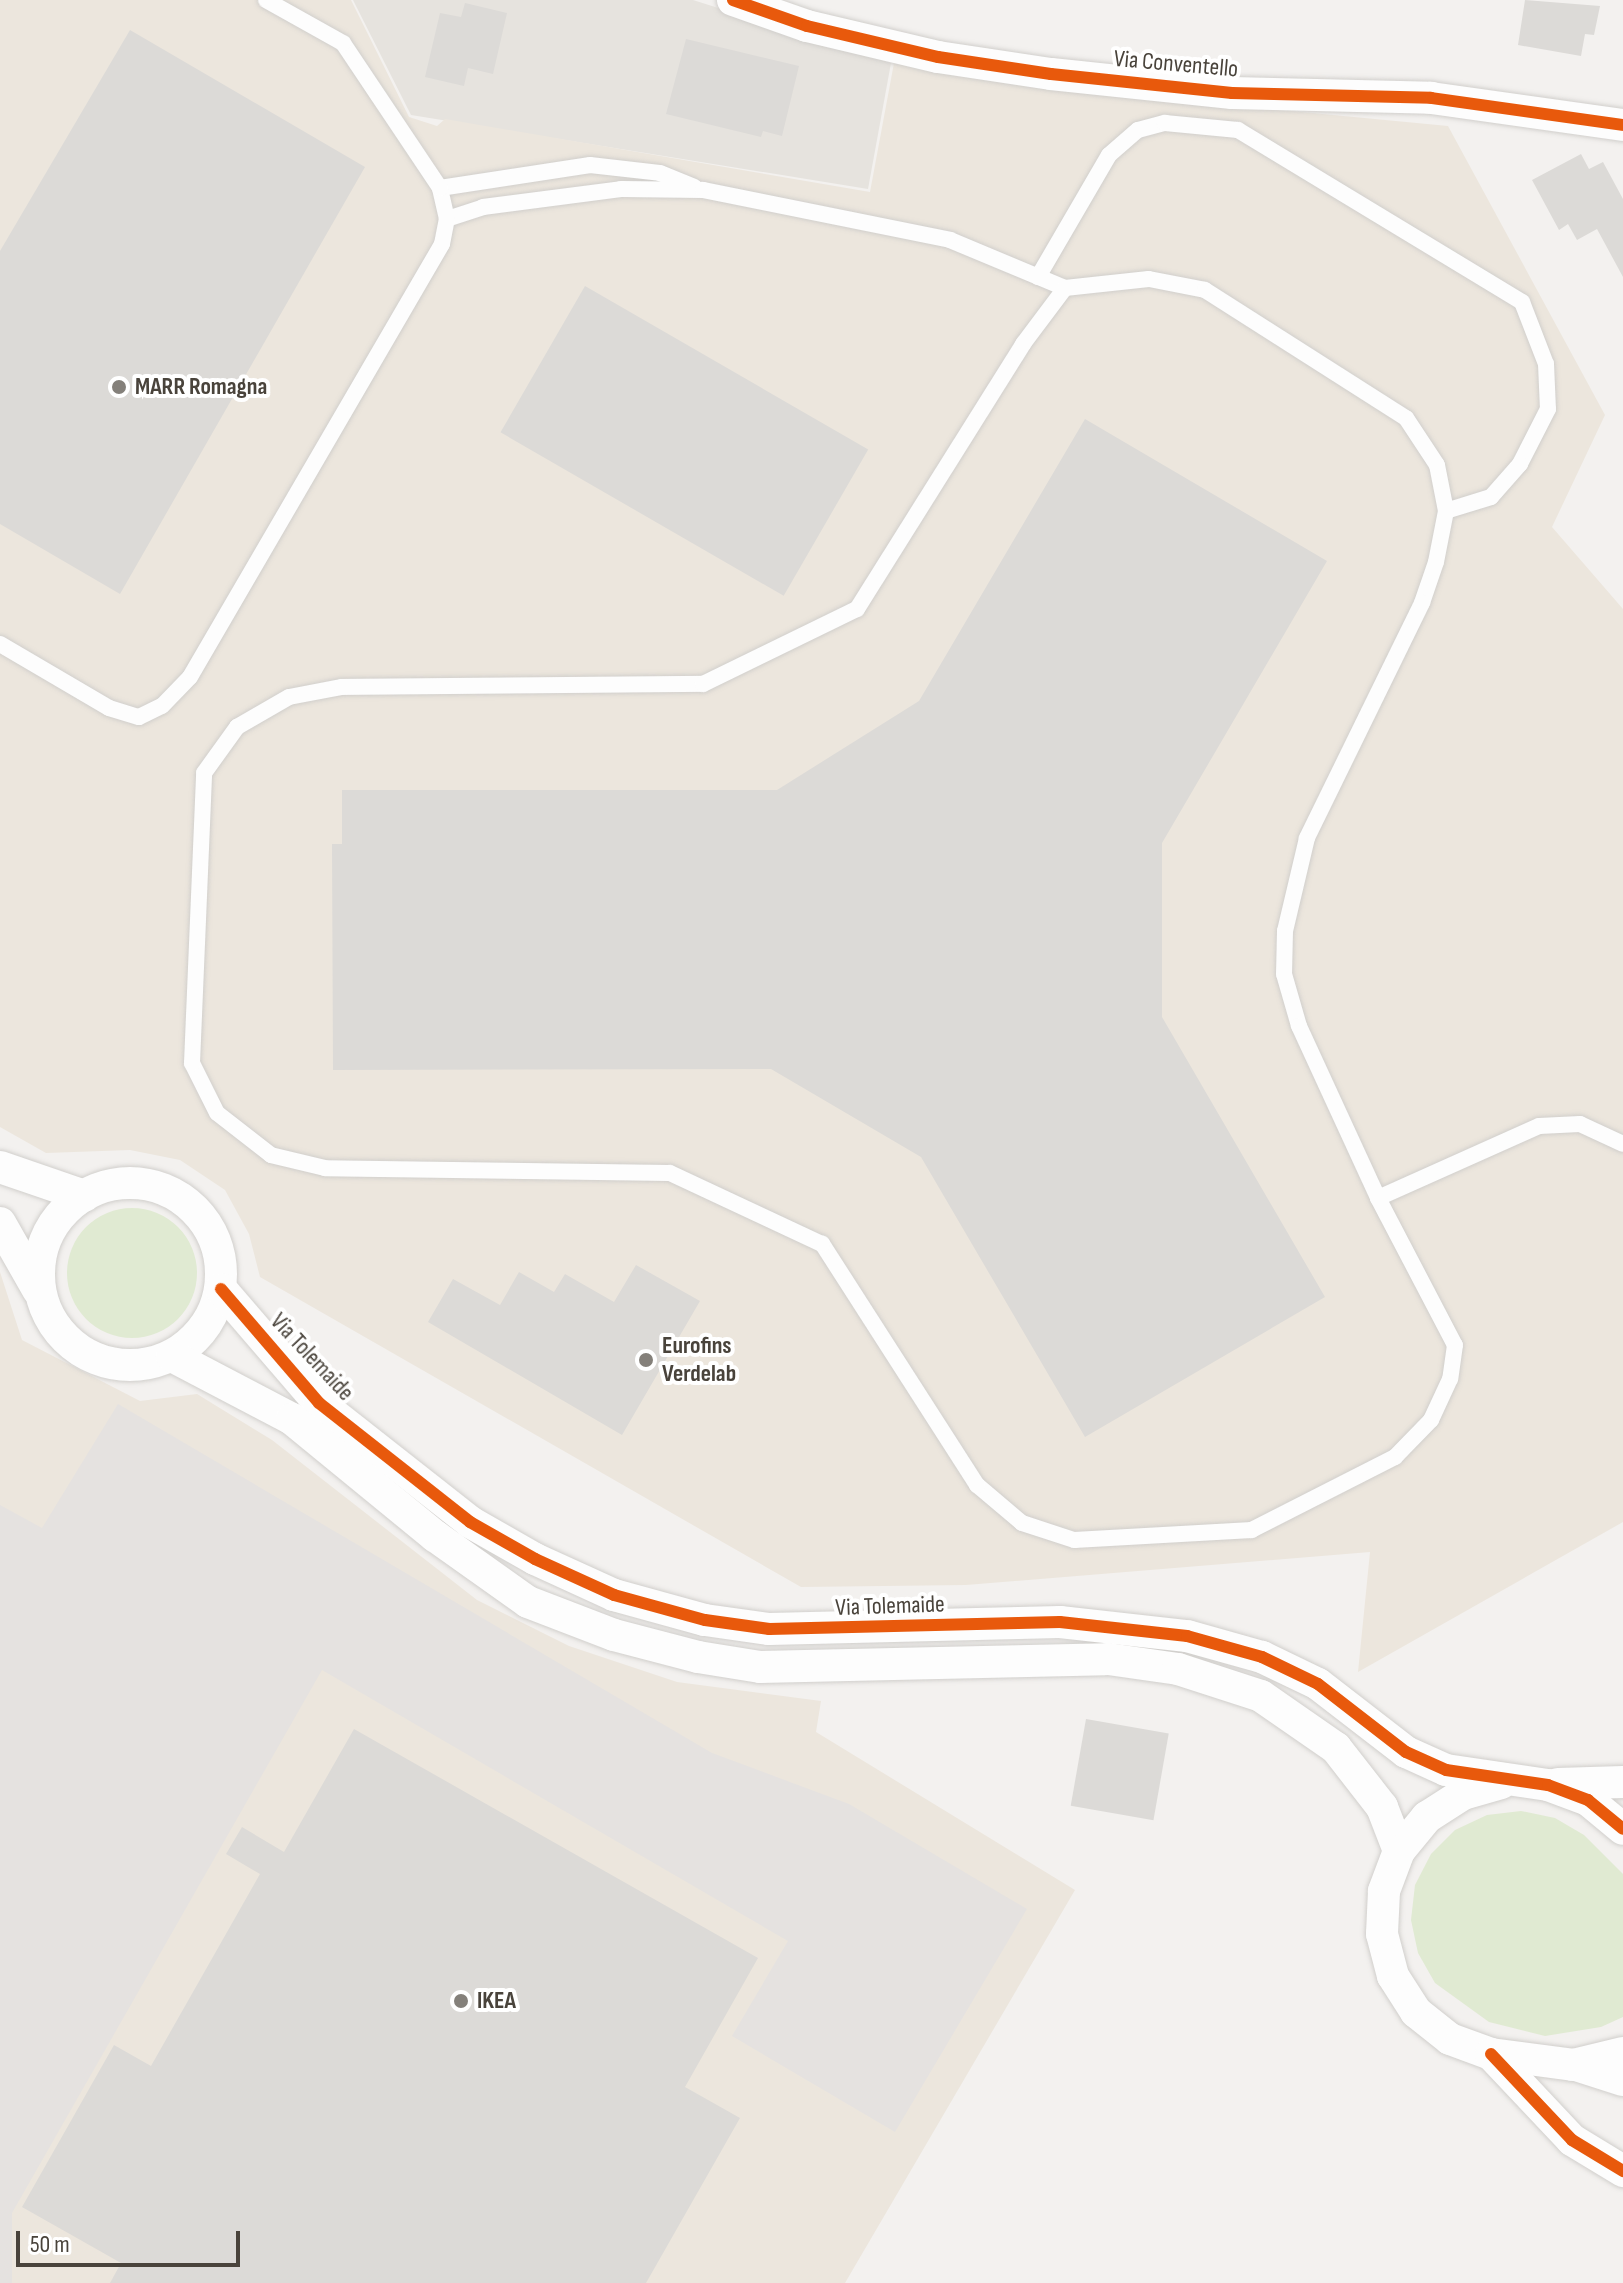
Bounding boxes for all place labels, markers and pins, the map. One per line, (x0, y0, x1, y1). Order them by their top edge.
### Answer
place label: MARR Romagna (135, 373, 267, 401)
marker: MARR Romagna (110, 378, 128, 396)
place label: Eurofins Verdelab (662, 1332, 736, 1388)
marker: Eurofins Verdelab (637, 1351, 655, 1369)
place label: IKEA (477, 1987, 516, 2015)
marker: IKEA (452, 1992, 470, 2010)

